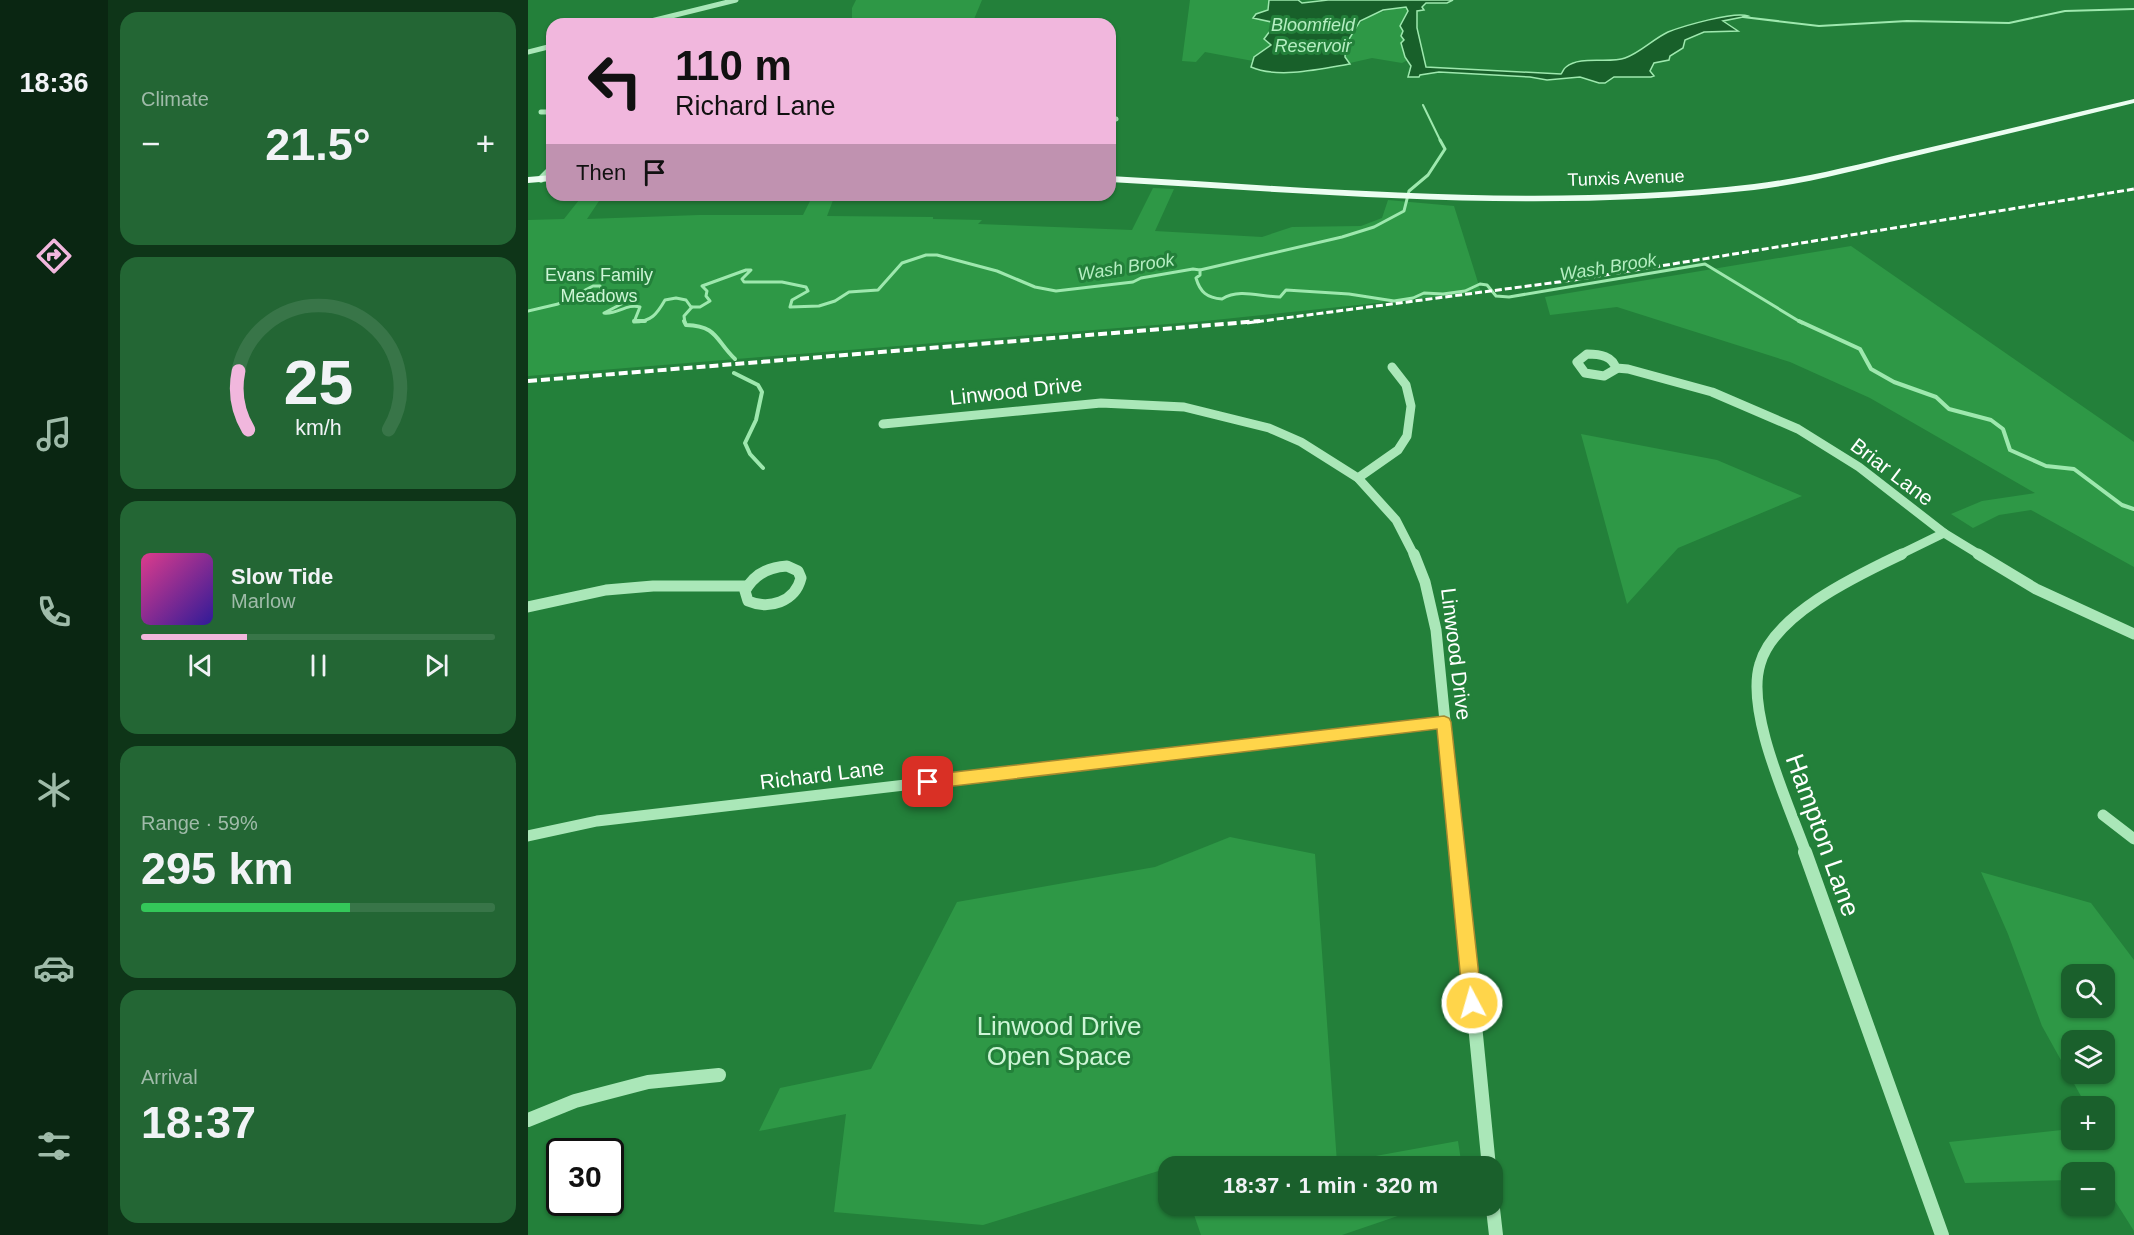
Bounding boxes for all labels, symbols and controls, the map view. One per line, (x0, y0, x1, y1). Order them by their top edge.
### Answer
water label: Bloomfield Reservoir (1271, 15, 1356, 56)
icon: left (576, 42, 654, 120)
text: 110 m (675, 42, 792, 89)
text: 18:36 (19, 68, 89, 98)
text: Climate (141, 88, 209, 110)
text: Richard Lane (675, 91, 836, 121)
text: 21.5° (265, 119, 371, 170)
text: − (141, 125, 160, 162)
text: + (476, 125, 495, 162)
icon: arrive (638, 156, 671, 189)
text: Then (576, 160, 626, 185)
street label: Tunxis Avenue (1567, 166, 1685, 190)
icon: directions (33, 235, 75, 277)
water label: Wash Brook (1076, 249, 1177, 285)
water label: Wash Brook (1558, 249, 1659, 285)
park label: Evans Family Meadows (545, 265, 653, 306)
text: 25 (283, 348, 353, 417)
street label: Linwood Drive (949, 372, 1083, 409)
icon: music (33, 413, 75, 455)
text: km/h (295, 416, 341, 440)
street label: Briar Lane (1847, 433, 1938, 510)
text: Slow Tide (231, 564, 333, 589)
street label: Linwood Drive (1437, 586, 1476, 721)
text: Marlow (231, 590, 295, 612)
icon: phone (33, 591, 75, 633)
icon: previous (184, 649, 217, 682)
icon: pause (302, 649, 335, 682)
icon: next (420, 649, 453, 682)
street label: Hampton Lane (1780, 750, 1866, 920)
street label: Richard Lane (759, 755, 885, 794)
pin (902, 756, 953, 807)
icon: arrive (911, 765, 944, 798)
icon: climate (33, 769, 75, 811)
text: Range · 59% (141, 812, 258, 834)
text: 295 km (141, 843, 294, 894)
icon: car (33, 947, 75, 989)
map controls (2061, 964, 2115, 1216)
button: search (2061, 964, 2115, 1018)
position arrow (1440, 971, 1504, 1035)
park label: Linwood Drive Open Space (977, 1011, 1141, 1071)
button: layers (2061, 1030, 2115, 1084)
text: Arrival (141, 1066, 198, 1088)
button: + (2061, 1096, 2115, 1150)
text: 18:37 (141, 1097, 256, 1148)
icon: filters (33, 1125, 75, 1167)
speed limit sign: 30 (546, 1138, 624, 1216)
button: − (2061, 1162, 2115, 1216)
text: 18:37 · 1 min · 320 m (1223, 1173, 1438, 1198)

